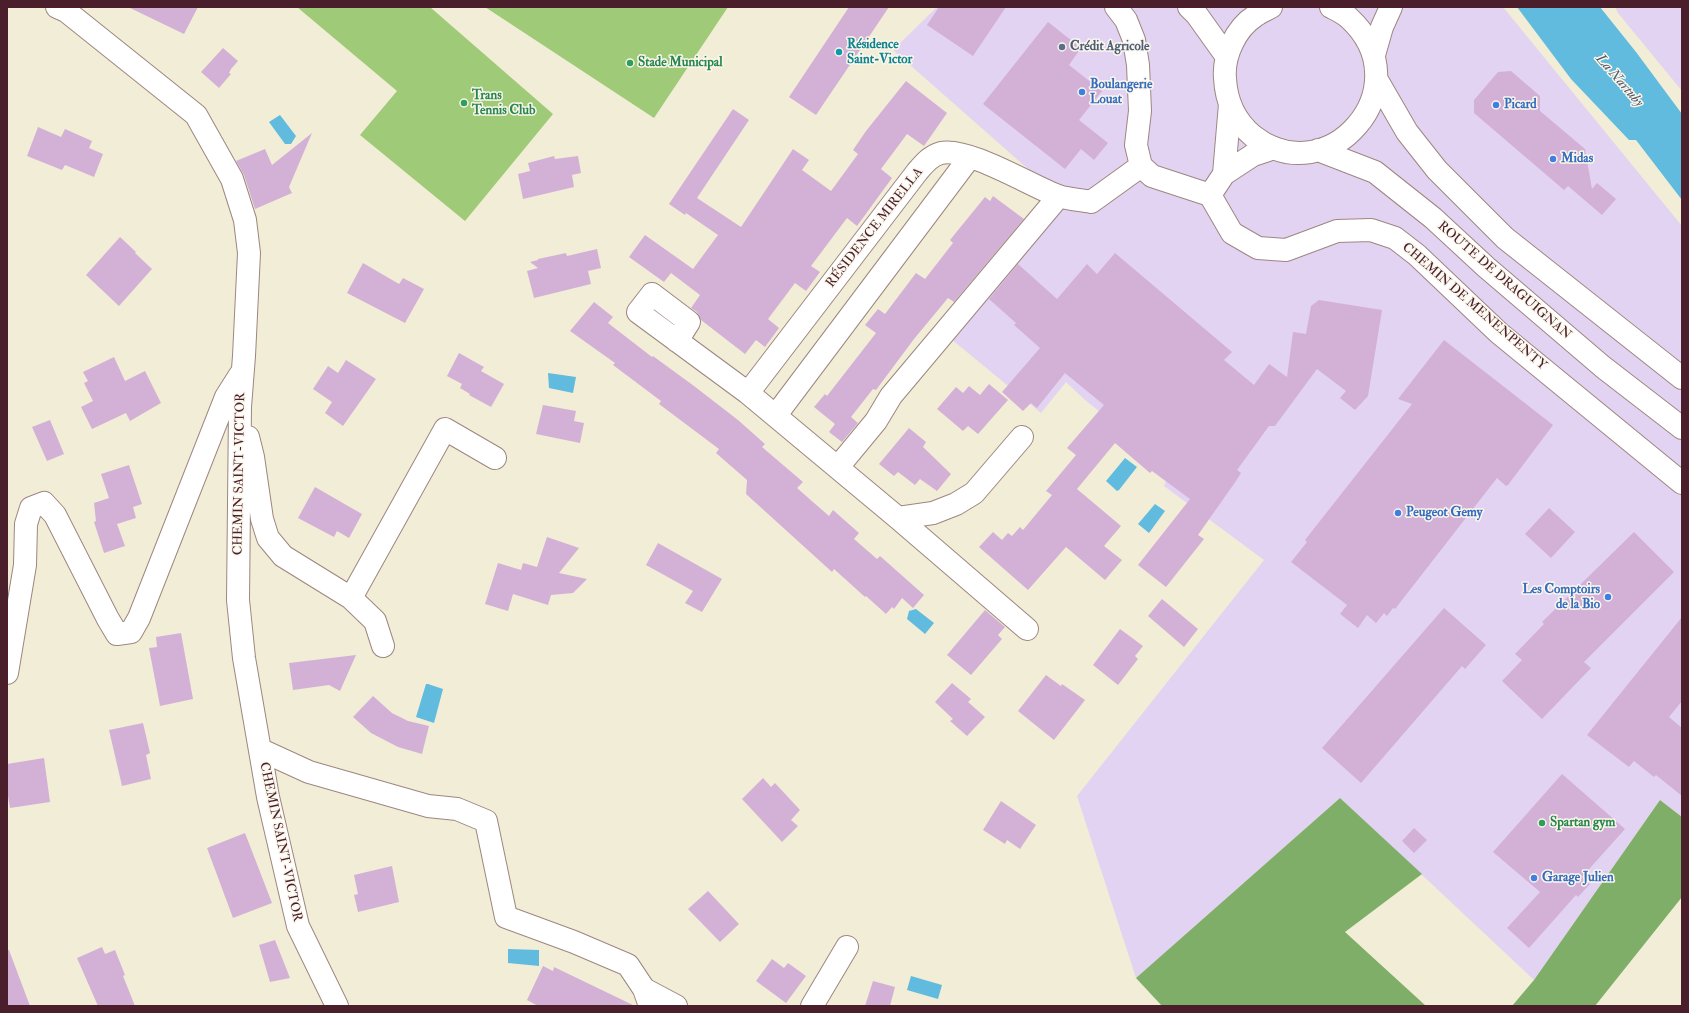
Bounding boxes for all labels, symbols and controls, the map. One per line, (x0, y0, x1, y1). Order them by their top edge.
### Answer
place label: Résidence Saint-Victor (847, 37, 912, 68)
place label: Crédit Agricole (1070, 39, 1149, 55)
marker: Crédit Agricole (1057, 42, 1067, 52)
marker: Résidence Saint-Victor (834, 47, 844, 57)
water label: La Nartuby (1592, 51, 1646, 111)
place label: Stade Municipal (638, 55, 722, 71)
marker: Stade Municipal (625, 58, 635, 68)
place label: Boulangerie Louat (1090, 77, 1152, 108)
marker: Boulangerie Louat (1077, 87, 1087, 97)
place label: Trans Tennis Club (472, 88, 535, 119)
place label: Picard (1504, 97, 1537, 113)
marker: Trans Tennis Club (459, 98, 469, 108)
marker: Picard (1491, 100, 1501, 110)
place label: Midas (1561, 151, 1593, 167)
marker: Midas (1548, 154, 1558, 164)
street label: RÉSIDENCE MIRELLA (823, 165, 927, 291)
street label: ROUTE DE DRAGUIGNAN (1434, 219, 1574, 343)
street label: CHEMIN DE MENENPENTY (1399, 240, 1549, 374)
street label: CHEMIN SAINT-VICTOR (231, 393, 249, 555)
place label: Peugeot Gemy (1406, 505, 1482, 521)
marker: Peugeot Gemy (1393, 508, 1403, 518)
place label: Les Comptoirs de la Bio (1522, 582, 1600, 613)
marker: Les Comptoirs de la Bio (1603, 592, 1613, 602)
street label: CHEMIN SAINT-VICTOR (255, 761, 305, 923)
place label: Spartan gym (1550, 815, 1615, 831)
marker: Spartan gym (1537, 818, 1547, 828)
place label: Garage Julien (1542, 870, 1614, 886)
marker: Garage Julien (1529, 873, 1539, 883)

